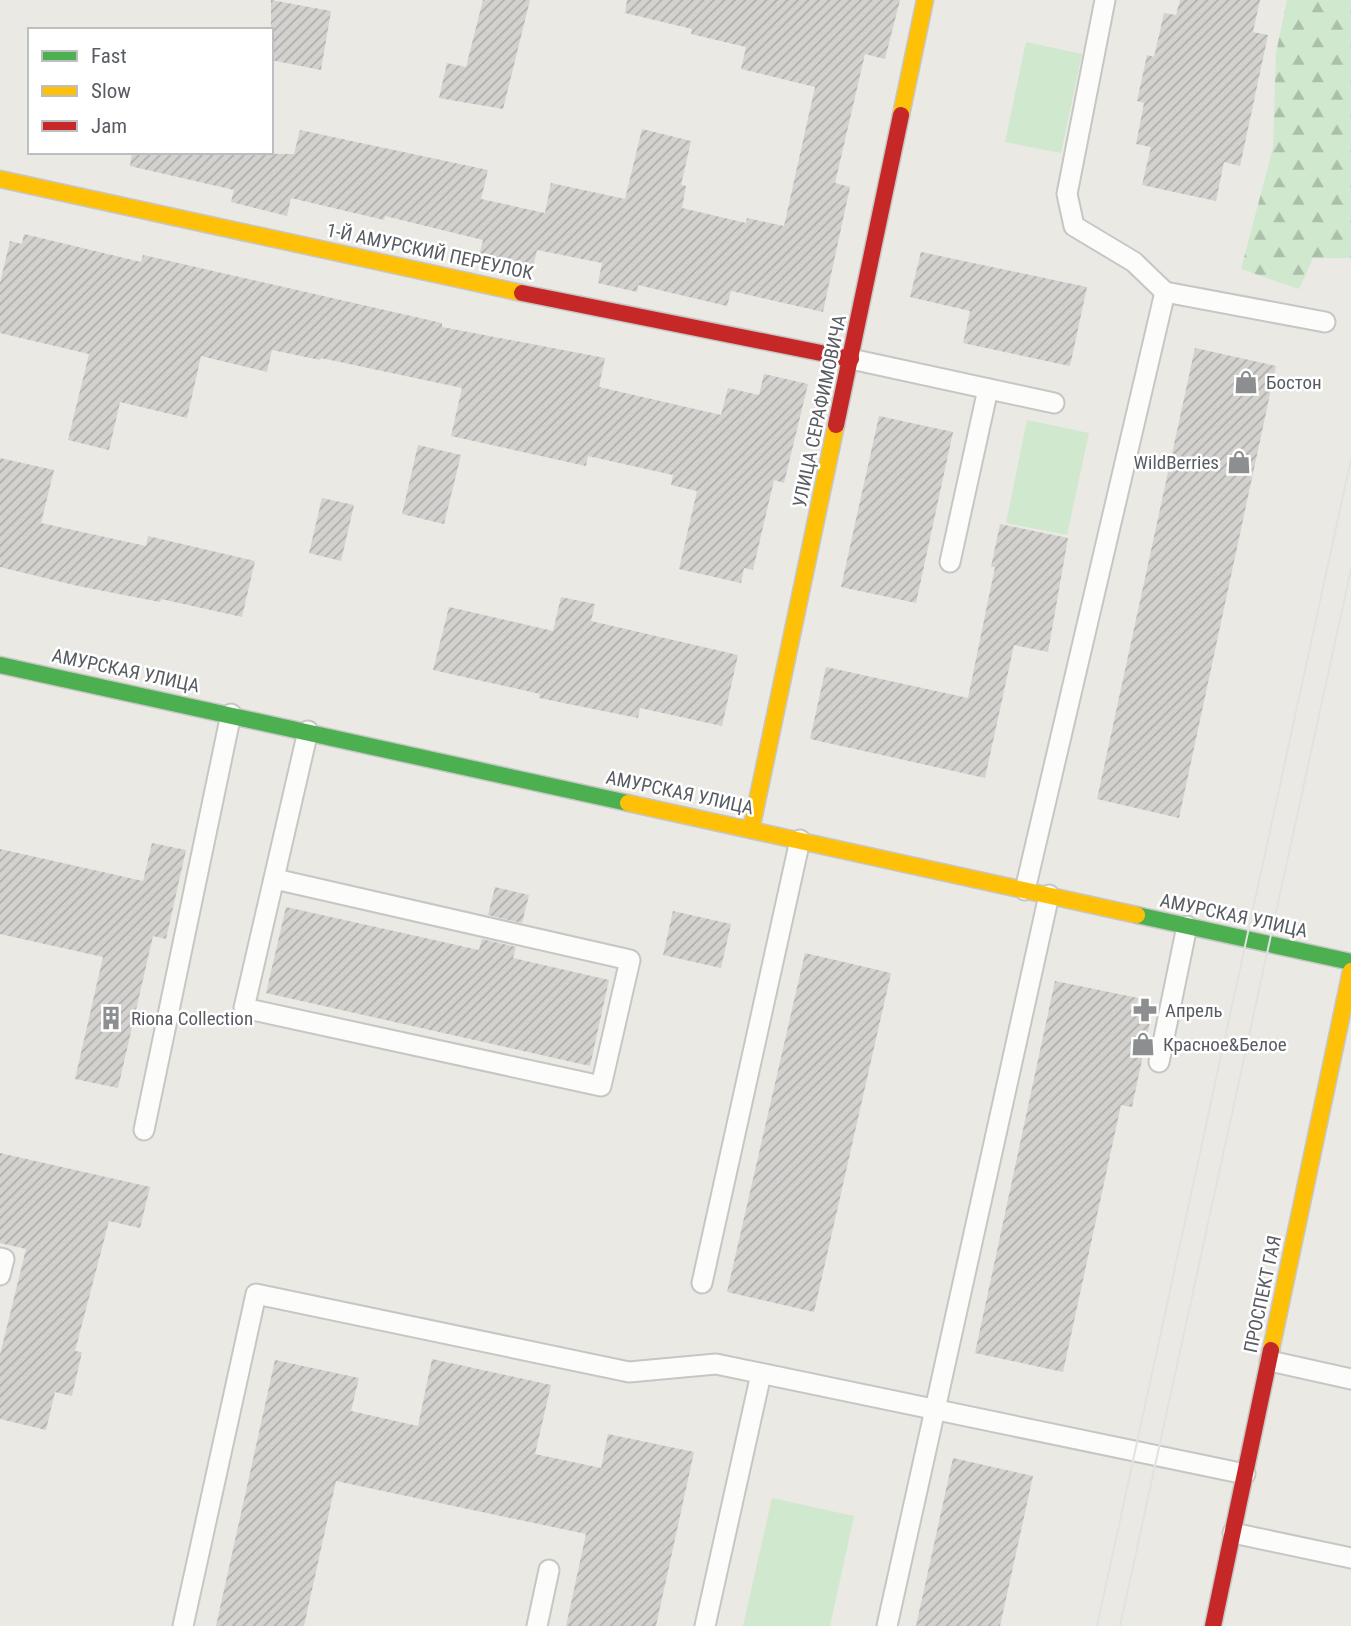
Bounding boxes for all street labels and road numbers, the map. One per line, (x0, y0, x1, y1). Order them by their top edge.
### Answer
street label: 1-Й АМУРСКИЙ ПЕРЕУЛОК (324, 218, 536, 285)
street label: УЛИЦА СЕРАФИМОВИЧА (788, 313, 851, 509)
street label: АМУРСКАЯ УЛИЦА (50, 644, 202, 697)
street label: АМУРСКАЯ УЛИЦА (604, 766, 756, 819)
street label: АМУРСКАЯ УЛИЦА (1158, 889, 1310, 942)
street label: ПРОСПЕКТ ГАЯ (1239, 1233, 1286, 1355)

